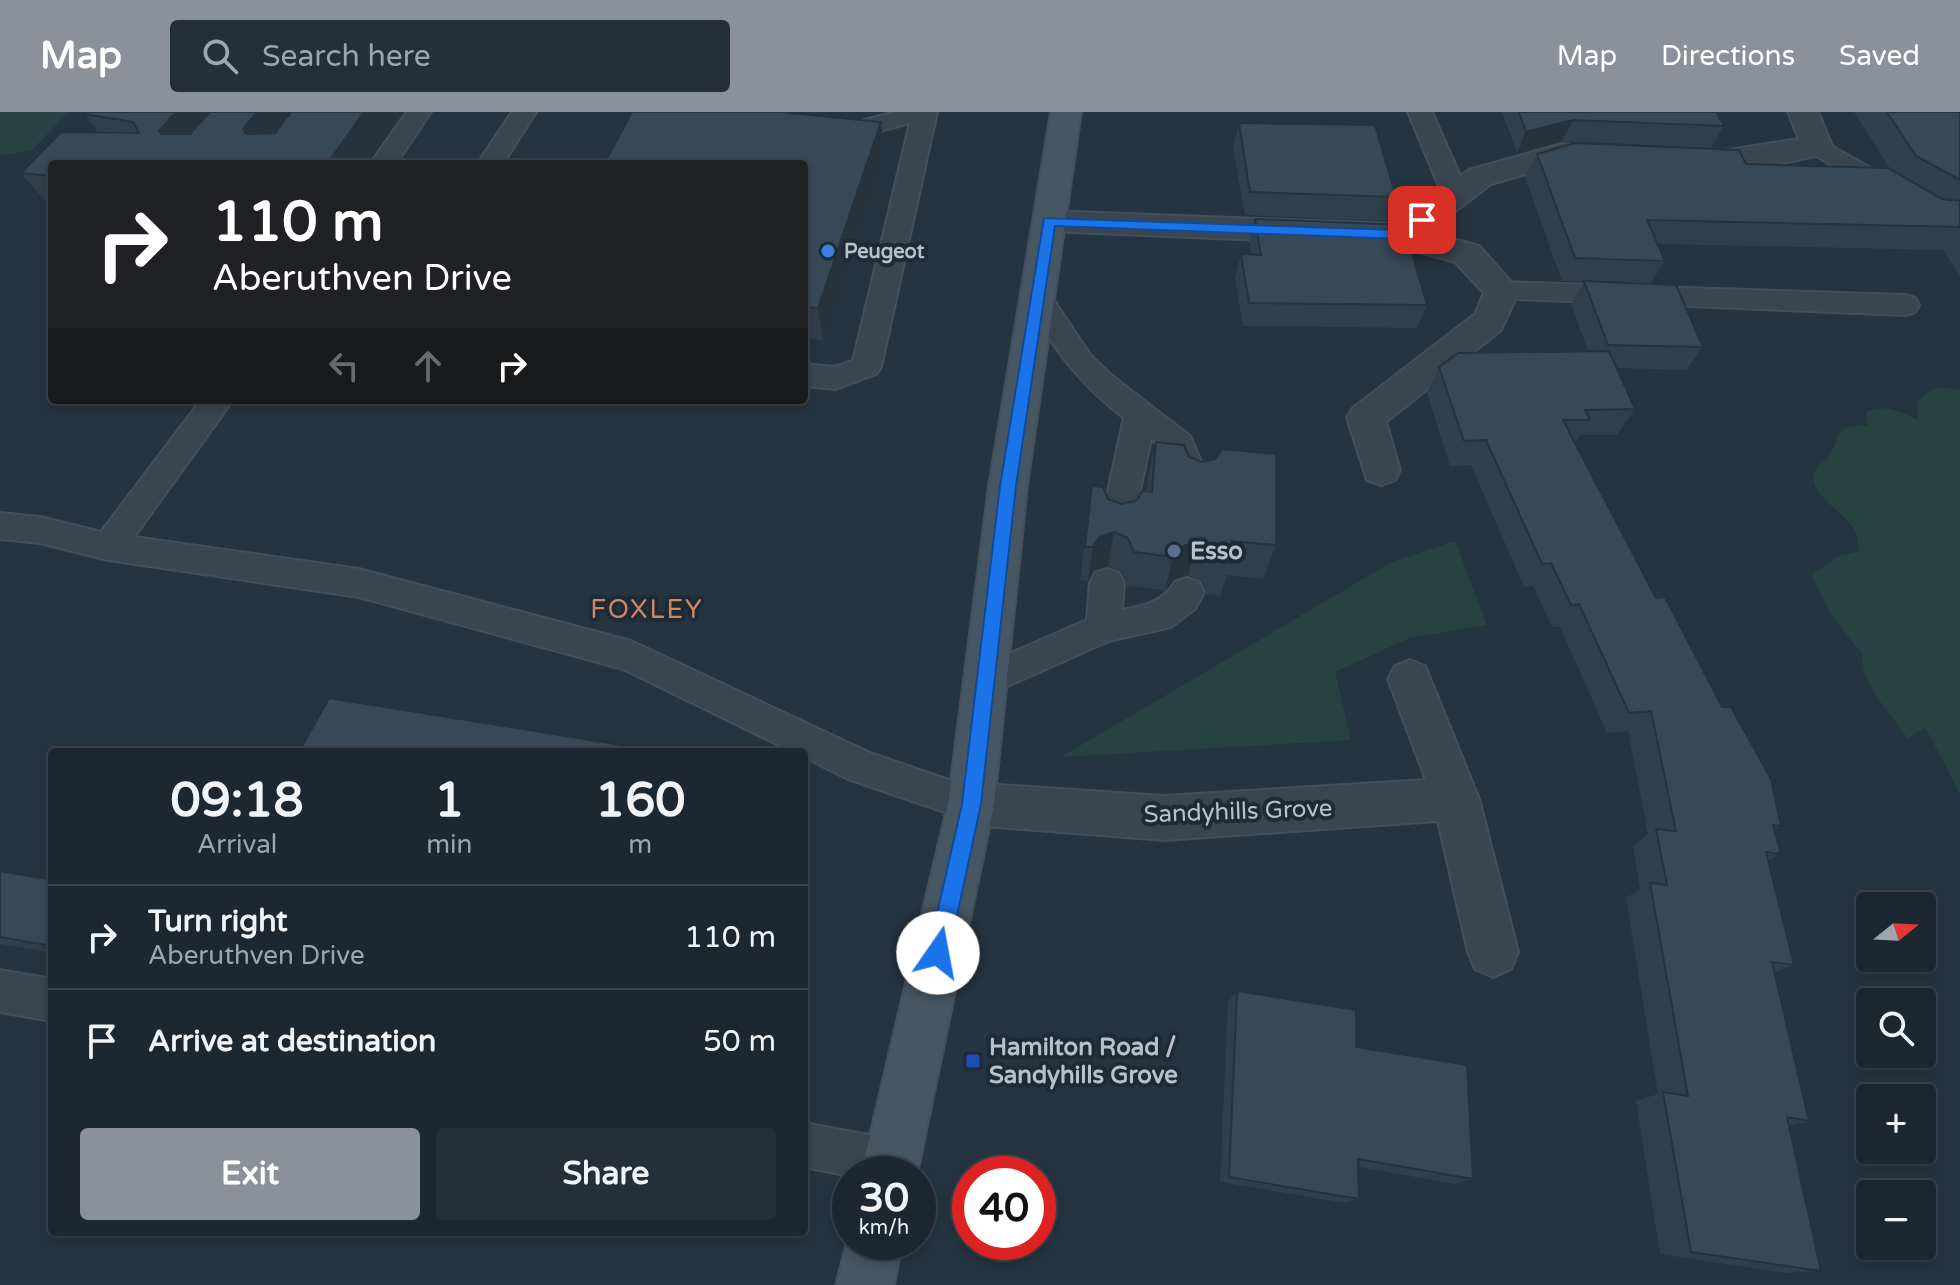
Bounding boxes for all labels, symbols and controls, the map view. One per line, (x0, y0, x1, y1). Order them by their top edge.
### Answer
search box (170, 20, 730, 92)
text: Map (40, 33, 122, 79)
icon: search (198, 34, 242, 78)
text: Search here (262, 38, 431, 75)
text: Map (1557, 39, 1617, 73)
text: Directions (1661, 39, 1795, 73)
text: Saved (1839, 39, 1920, 73)
pin (1388, 186, 1456, 254)
text: 110 m (212, 189, 383, 256)
icon: right (80, 192, 184, 296)
icon: arrive (1400, 198, 1444, 242)
place label: Peugeot (844, 240, 925, 264)
marker: Peugeot (819, 242, 837, 260)
text: Aberuthven Drive (212, 257, 512, 300)
icon: left (322, 344, 366, 388)
icon: ahead (406, 344, 450, 388)
icon: right (490, 344, 534, 388)
place label: Esso (1190, 537, 1243, 566)
marker: Esso (1165, 542, 1183, 560)
district label: FOXLEY (590, 594, 704, 625)
text: 09:18 (171, 772, 304, 830)
text: 1 (434, 772, 464, 830)
text: 160 (595, 772, 685, 830)
street label: Sandyhills Grove (1143, 794, 1333, 829)
text: Arrival (197, 829, 277, 860)
text: min (426, 829, 472, 860)
text: m (628, 829, 652, 860)
north arrow (1856, 892, 1936, 972)
map controls (1856, 892, 1936, 1260)
text: Turn right (148, 903, 288, 940)
position arrow (896, 911, 980, 995)
icon: right (80, 915, 124, 959)
text: 110 m (684, 919, 776, 956)
text: Aberuthven Drive (148, 940, 365, 971)
button: search (1856, 988, 1936, 1068)
icon: arrive (80, 1019, 124, 1063)
text: Arrive at destination (148, 1023, 436, 1060)
text: 50 m (703, 1023, 776, 1060)
place label: Hamilton Road / Sandyhills Grove (989, 1033, 1178, 1090)
marker: Hamilton Road / Sandyhills Grove (964, 1052, 982, 1070)
button: + (1856, 1084, 1936, 1164)
button: Exit (80, 1128, 420, 1220)
button: Share (436, 1128, 776, 1220)
speed limit sign: 40 (952, 1156, 1056, 1260)
text: 30 (859, 1174, 909, 1222)
button: − (1856, 1180, 1936, 1260)
text: km/h (859, 1216, 909, 1240)

